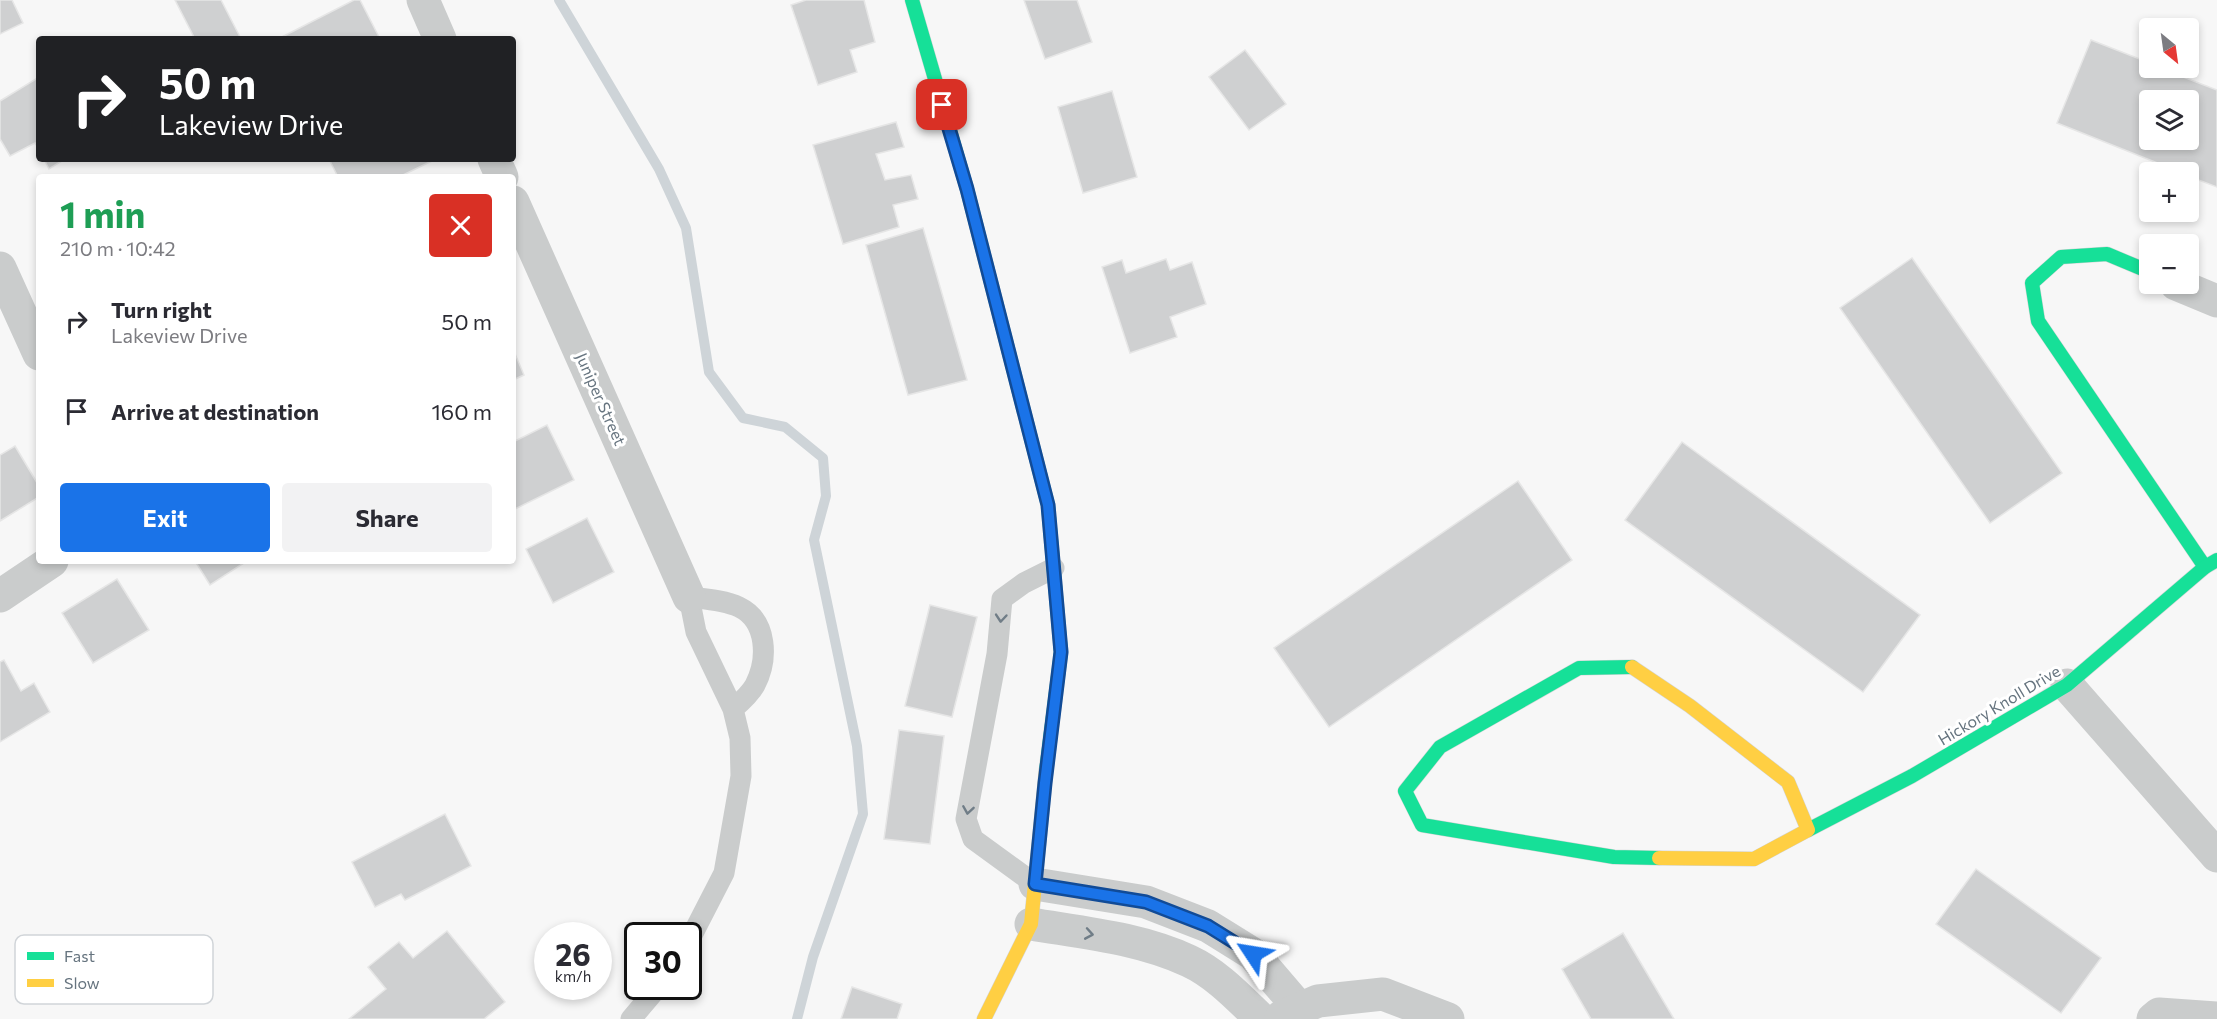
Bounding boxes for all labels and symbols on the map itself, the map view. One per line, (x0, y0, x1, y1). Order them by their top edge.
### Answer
north arrow (2139, 18, 2199, 78)
pin (916, 79, 967, 130)
street label: Juniper Street (573, 349, 631, 448)
one-way arrow (995, 614, 1008, 623)
street label: Hickory Knoll Drive (1934, 661, 2063, 748)
one-way arrow (962, 805, 975, 815)
speed limit sign: 30 (624, 922, 702, 1000)
position arrow (1221, 922, 1285, 986)
one-way arrow (1084, 927, 1094, 939)
legend (15, 935, 213, 1004)
text: Fast (64, 946, 95, 965)
text: Slow (64, 973, 100, 992)

